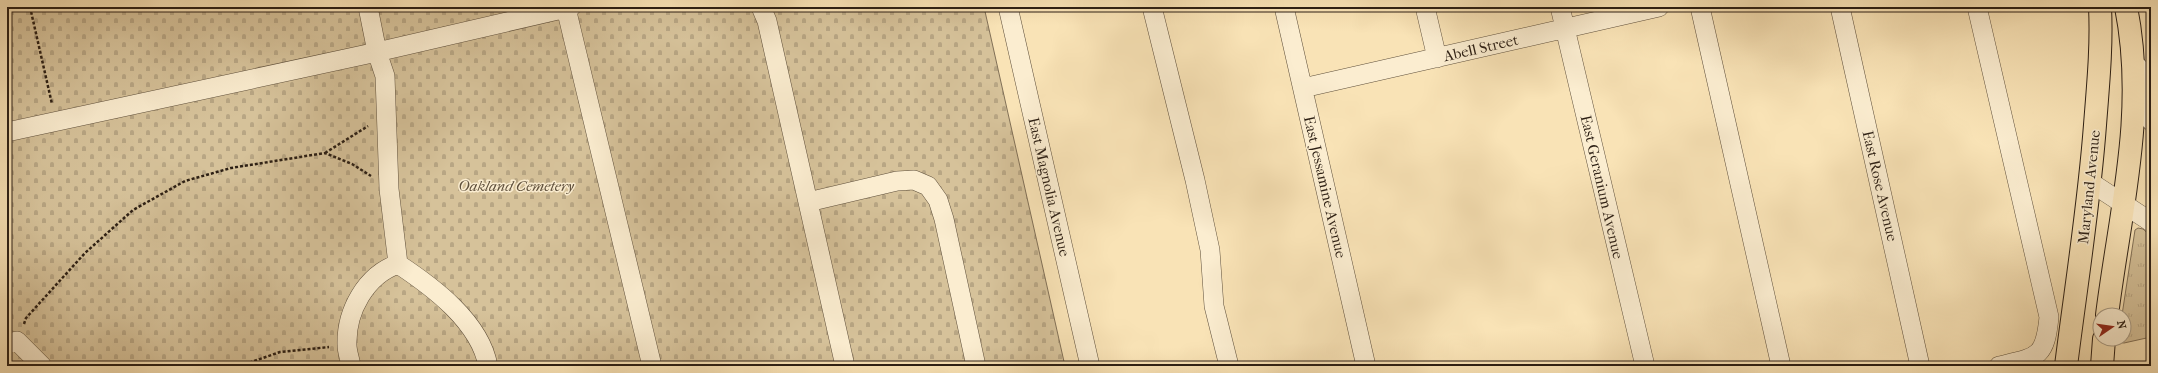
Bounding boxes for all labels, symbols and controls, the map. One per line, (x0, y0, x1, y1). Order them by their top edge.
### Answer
street label: Abell Street (1441, 31, 1521, 66)
street label: East Geranium Avenue (1577, 113, 1627, 261)
street label: East Jessamine Avenue (1300, 114, 1350, 260)
street label: East Magnolia Avenue (1024, 116, 1074, 259)
street label: East Rose Avenue (1859, 129, 1902, 244)
street label: Maryland Avenue (2074, 129, 2104, 245)
park label: Oakland Cemetery (458, 177, 575, 195)
north arrow (2092, 307, 2132, 347)
text: N (2114, 319, 2129, 331)

